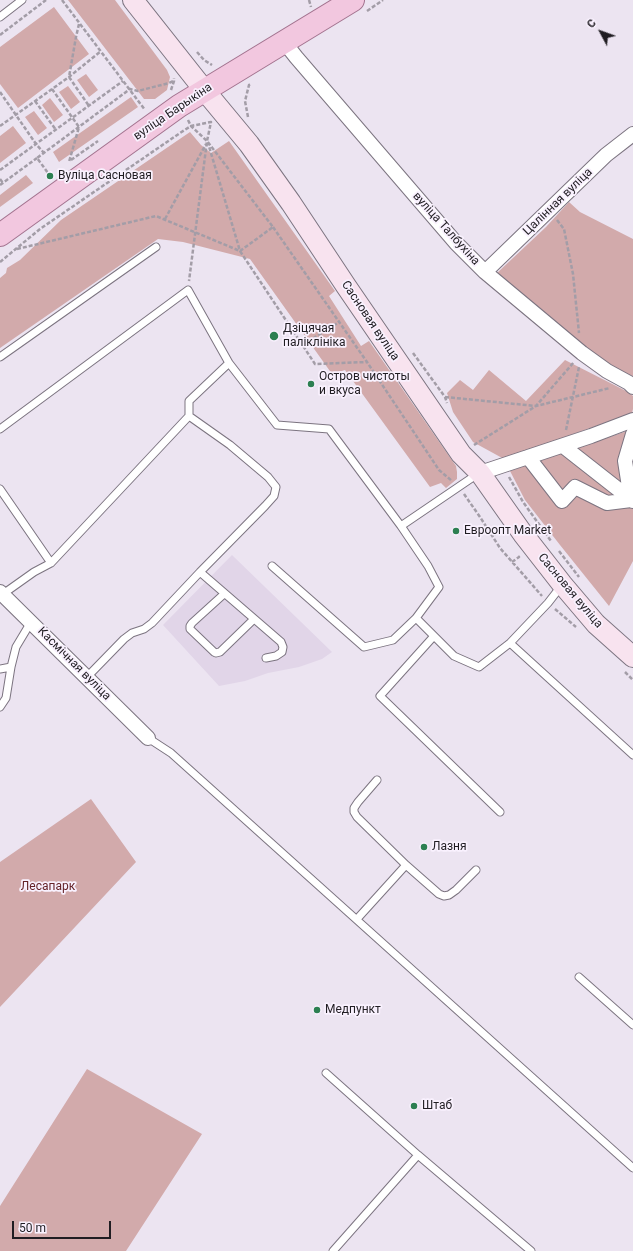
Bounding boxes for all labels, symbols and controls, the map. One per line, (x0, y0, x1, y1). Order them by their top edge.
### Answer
north arrow (581, 12, 621, 52)
text: С (584, 17, 599, 31)
street label: вуліца Барыкіна (131, 80, 215, 144)
street label: Цалінная вуліца (520, 165, 596, 239)
place label: Вуліца Сасновая (58, 169, 152, 183)
marker: Вуліца Сасновая (45, 171, 55, 181)
street label: вуліца Талбухіна (409, 190, 483, 268)
street label: Сасновая вуліца (338, 278, 402, 364)
place label: Дзіцячая паліклініка (283, 322, 346, 350)
marker: Дзіцячая паліклініка (268, 330, 280, 342)
place label: Остров чистоты и вкуса (319, 370, 410, 398)
marker: Остров чистоты и вкуса (306, 379, 316, 389)
place label: Евроопт Market (464, 524, 551, 538)
marker: Евроопт Market (451, 526, 461, 536)
street label: Сасновая вуліца (535, 551, 605, 631)
street label: Касмічная вуліца (34, 624, 114, 704)
place label: Лазня (432, 840, 467, 854)
marker: Лазня (419, 842, 429, 852)
park label: Лесапарк (21, 880, 75, 894)
place label: Медпункт (325, 1003, 381, 1017)
marker: Медпункт (312, 1005, 322, 1015)
place label: Штаб (422, 1099, 452, 1113)
marker: Штаб (409, 1101, 419, 1111)
scale bar (14, 1213, 113, 1239)
text: 50 m (19, 1221, 46, 1235)

